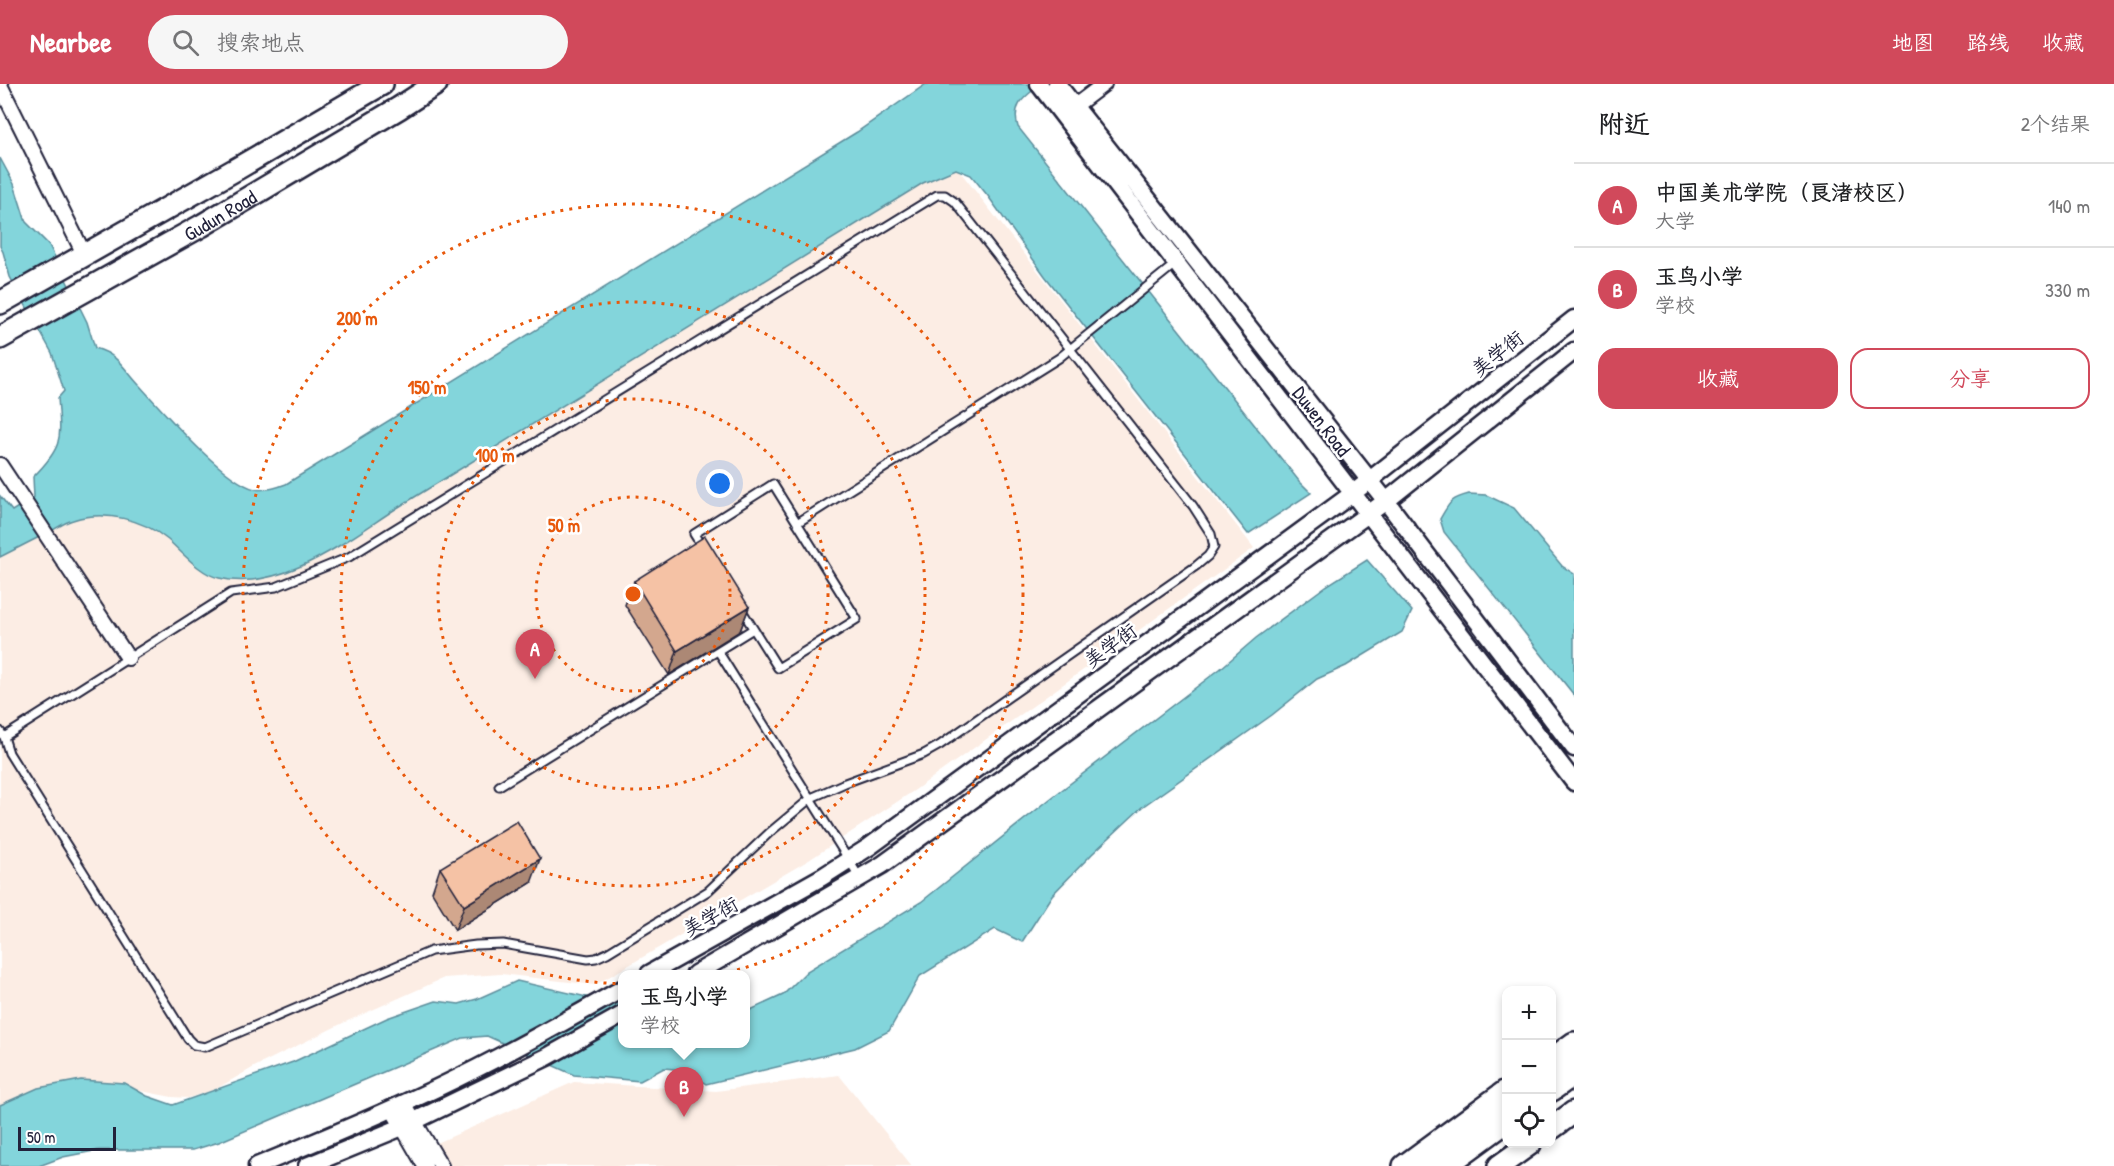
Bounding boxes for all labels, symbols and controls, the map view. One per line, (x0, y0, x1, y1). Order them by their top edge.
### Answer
search box (148, 15, 568, 69)
text: Nearbee (30, 23, 112, 61)
icon: search (169, 26, 202, 59)
text: 搜索地点 (217, 27, 305, 57)
text: 地图 (1892, 28, 1934, 57)
text: 路线 (1967, 28, 2009, 57)
text: 收藏 (2042, 28, 2084, 57)
text: 附近 (1598, 106, 1650, 141)
text: 2个结果 (2021, 110, 2090, 137)
text: 中国美术学院（良渚校区） (1655, 177, 1919, 207)
street label: Gudun Road (179, 183, 261, 247)
text: A (1613, 192, 1622, 219)
text: 140 m (2048, 192, 2090, 219)
text: 大学 (1655, 207, 1695, 234)
text: 玉鸟小学 (1655, 261, 1743, 291)
text: B (1612, 276, 1623, 303)
text: 330 m (2045, 276, 2090, 303)
text: 学校 (1655, 291, 1695, 318)
text: 200 m (337, 306, 377, 331)
street label: 美学街 (1465, 324, 1529, 382)
button: 收藏 (1598, 348, 1838, 409)
button: 分享 (1850, 348, 2090, 409)
text: 150 m (408, 375, 446, 400)
street label: Duwen Road (1287, 380, 1357, 462)
text: 100 m (475, 443, 515, 468)
your location (705, 469, 734, 498)
text: 50 m (548, 513, 580, 538)
centre of rings (623, 584, 643, 604)
street label: 美学街 (1078, 616, 1142, 674)
pin: A (516, 630, 554, 679)
street label: 美学街 (677, 890, 743, 942)
popup (618, 970, 750, 1048)
text: 玉鸟小学 (640, 981, 728, 1011)
map controls (1502, 986, 1556, 1148)
button: + (1502, 986, 1556, 1040)
text: 学校 (640, 1011, 680, 1038)
button: − (1502, 1040, 1556, 1094)
pin: B (664, 1068, 704, 1117)
button: locate (1502, 1094, 1556, 1148)
scale bar (18, 1124, 116, 1152)
text: 50 m (27, 1126, 56, 1148)

